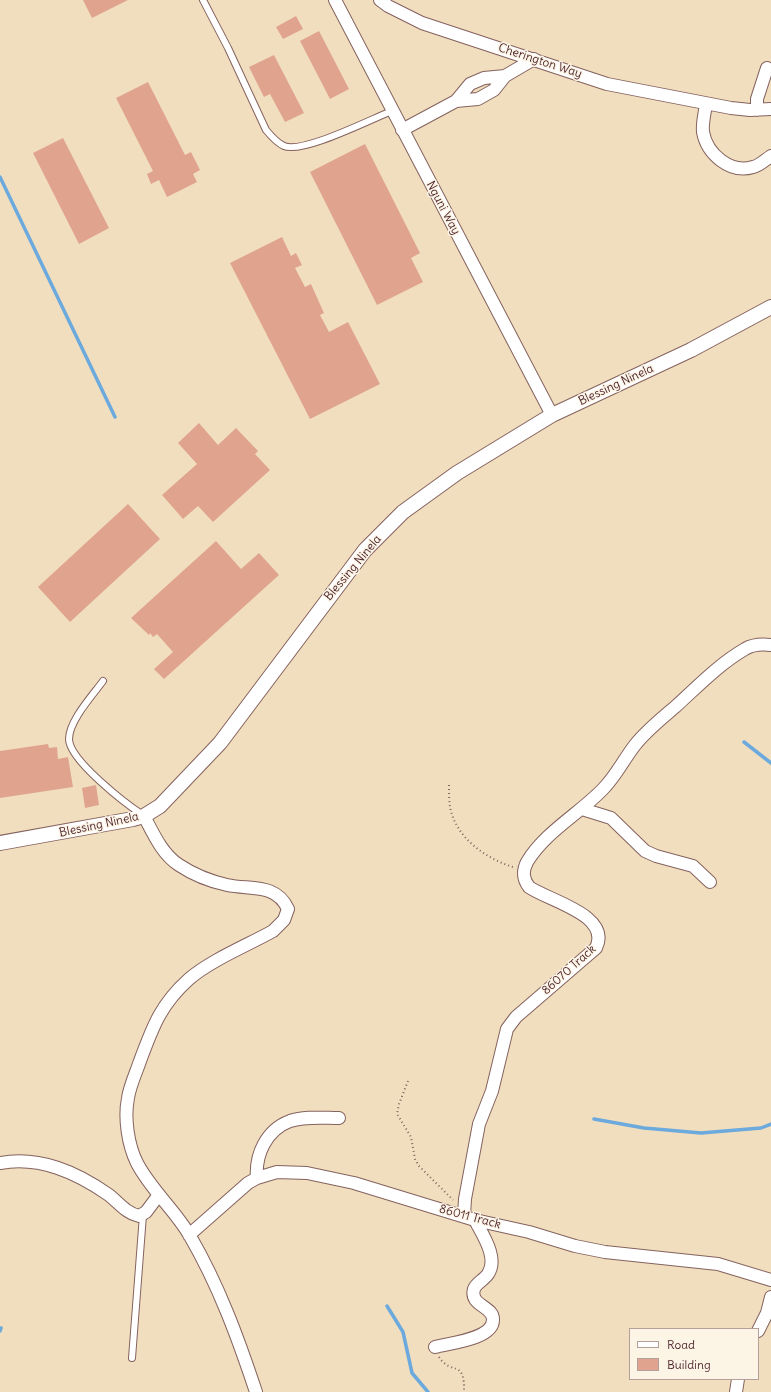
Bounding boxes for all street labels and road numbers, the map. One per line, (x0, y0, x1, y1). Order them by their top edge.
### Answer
street label: Cherington Way (496, 41, 584, 81)
street label: Nguni Way (423, 179, 463, 237)
street label: Blessing Ninela (576, 361, 656, 409)
street label: Blessing Ninela (321, 532, 385, 604)
street label: Blessing Ninela (58, 810, 140, 840)
street label: 86070 Track (539, 942, 599, 998)
street label: 86011 Track (438, 1202, 502, 1232)

